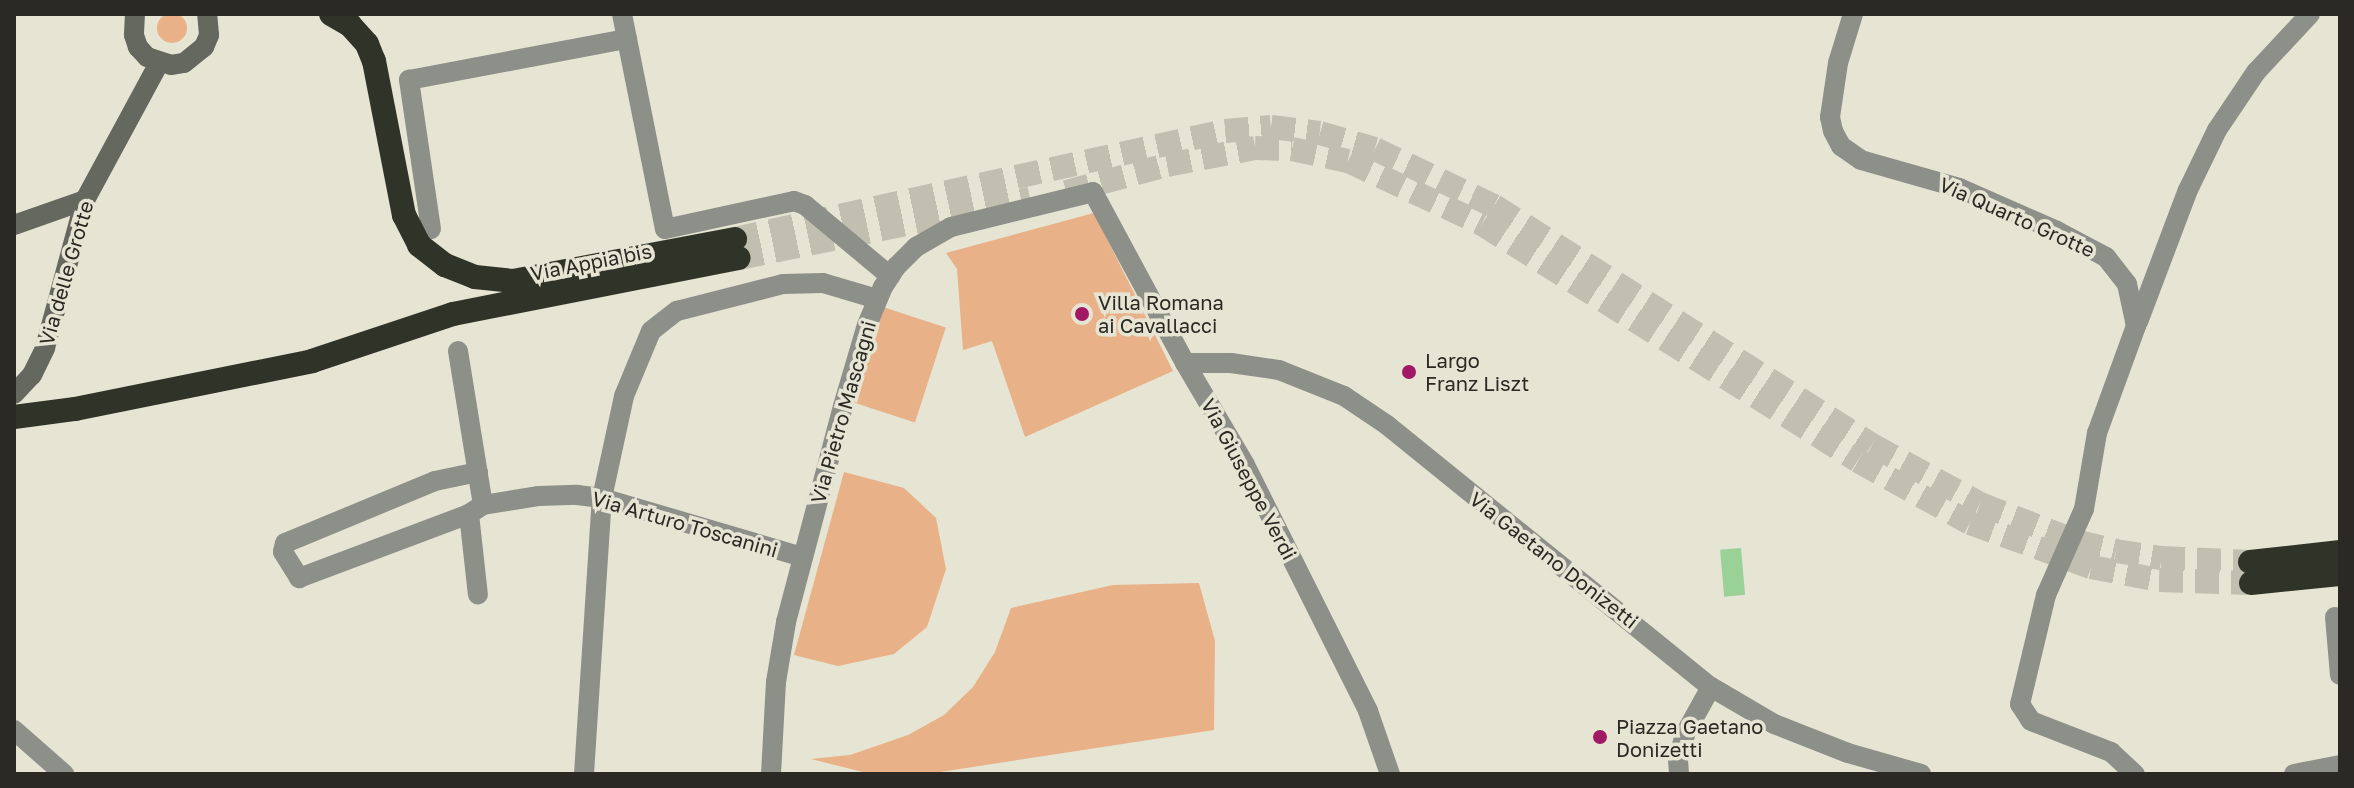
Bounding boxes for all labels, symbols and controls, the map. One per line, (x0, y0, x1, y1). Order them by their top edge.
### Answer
street label: Via Quarto Grotte (1936, 172, 2098, 262)
street label: Via delle Grotte (34, 198, 98, 348)
street label: Via Appia bis (528, 238, 654, 286)
place label: Villa Romana ai Cavallacci (1098, 290, 1224, 337)
marker: Villa Romana ai Cavallacci (1073, 305, 1091, 323)
street label: Via Pietro Mascagni (805, 318, 881, 506)
place label: Largo Franz Liszt (1425, 348, 1529, 395)
marker: Largo Franz Liszt (1400, 363, 1418, 381)
street label: Via Giuseppe Verdi (1196, 394, 1302, 564)
street label: Via Arturo Toscanini (589, 486, 781, 562)
street label: Via Gaetano Donizetti (1465, 487, 1643, 633)
place label: Piazza Gaetano Donizetti (1616, 714, 1763, 761)
marker: Piazza Gaetano Donizetti (1591, 728, 1609, 746)

